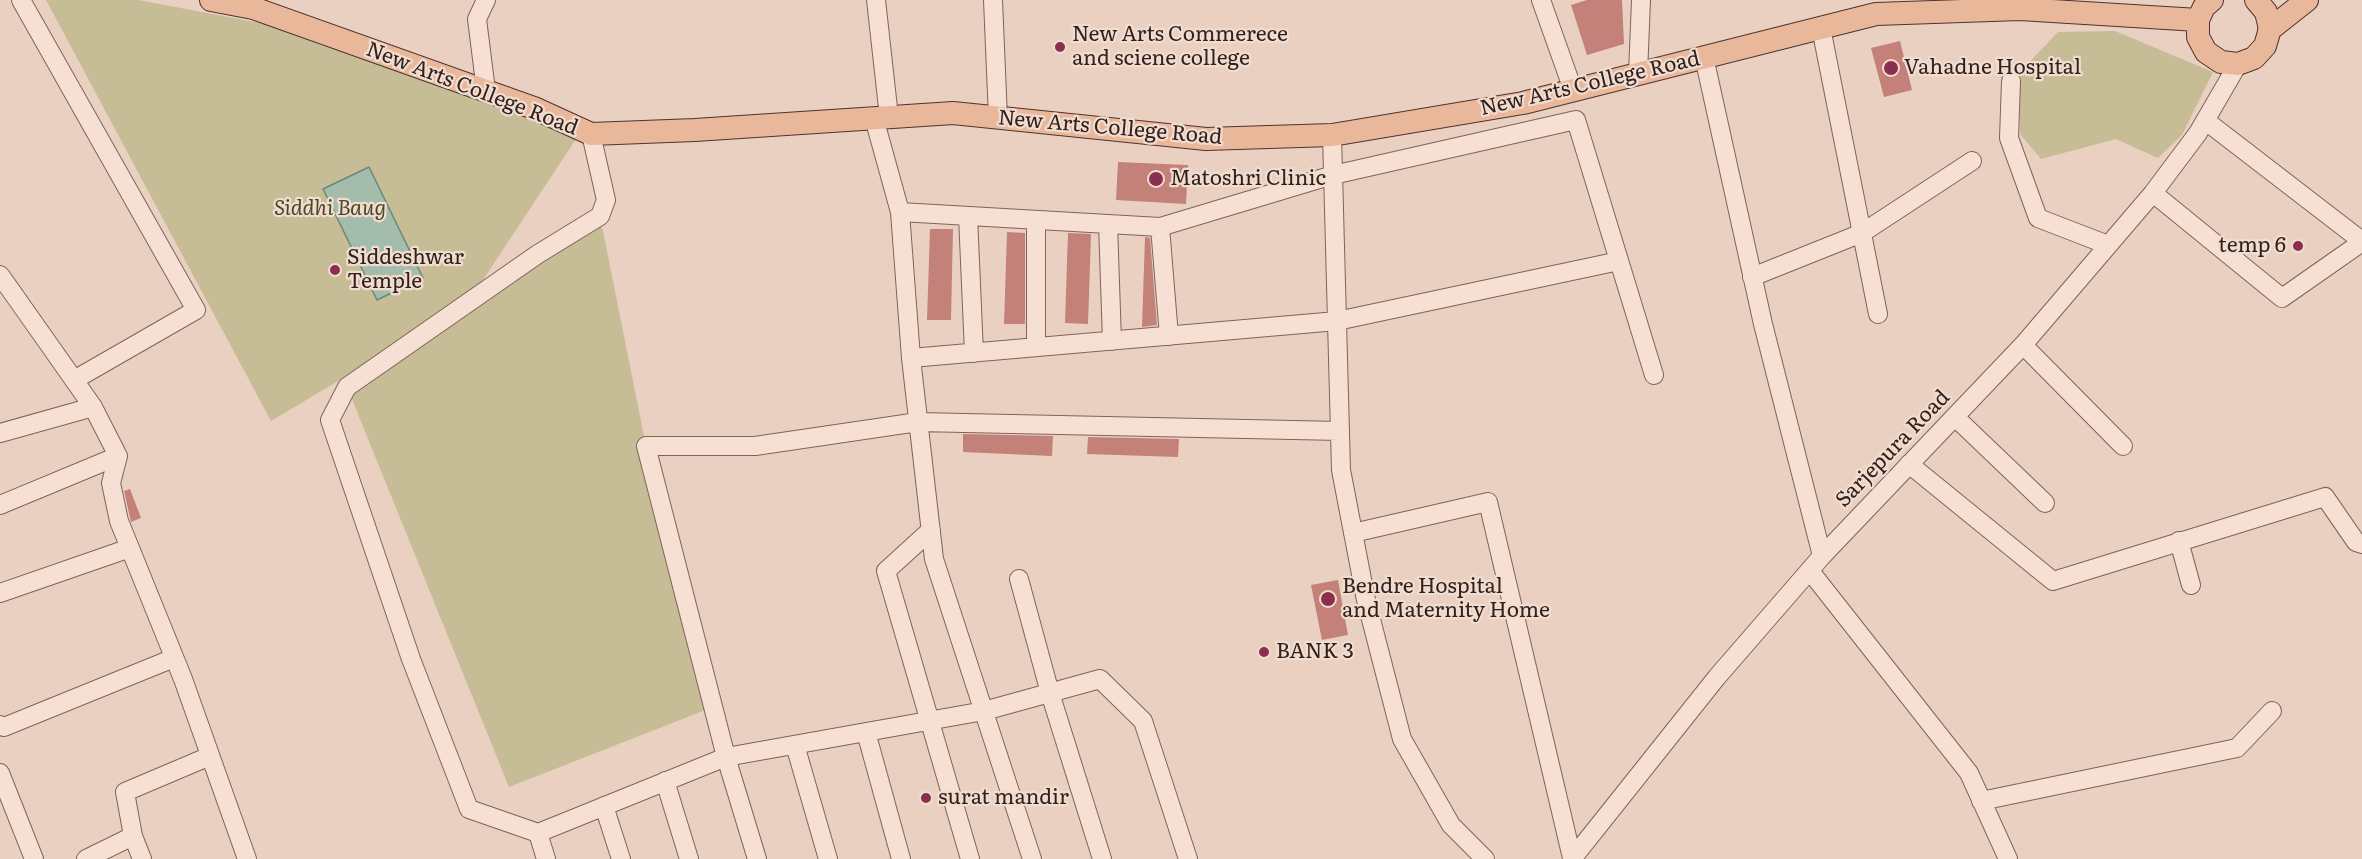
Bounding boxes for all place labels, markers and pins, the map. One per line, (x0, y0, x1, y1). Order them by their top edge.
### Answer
place label: New Arts Commerece and sciene college (1072, 22, 1288, 72)
marker: New Arts Commerece and sciene college (1053, 40, 1067, 54)
place label: Vahadne Hospital (1904, 55, 2081, 81)
marker: Vahadne Hospital (1882, 59, 1900, 77)
place label: Matoshri Clinic (1170, 166, 1326, 192)
marker: Matoshri Clinic (1147, 170, 1165, 188)
place label: temp 6 (2218, 233, 2286, 259)
marker: temp 6 (2291, 239, 2305, 253)
place label: Siddeshwar Temple (347, 245, 464, 295)
marker: Siddeshwar Temple (328, 263, 342, 277)
place label: Bendre Hospital and Maternity Home (1342, 574, 1550, 624)
marker: Bendre Hospital and Maternity Home (1319, 590, 1337, 608)
place label: BANK 3 (1276, 639, 1354, 665)
marker: BANK 3 (1257, 645, 1271, 659)
place label: surat mandir (938, 785, 1069, 811)
marker: surat mandir (919, 791, 933, 805)

